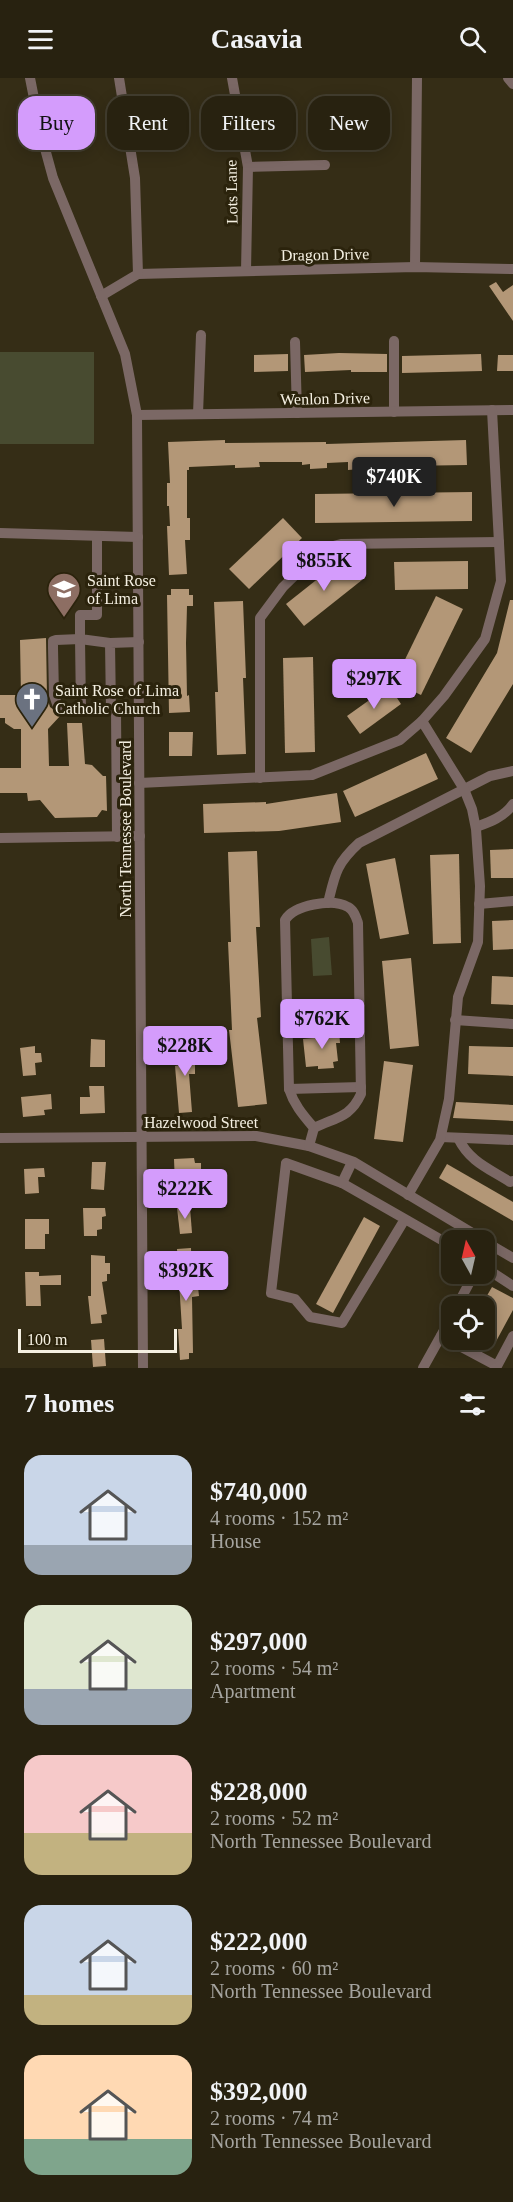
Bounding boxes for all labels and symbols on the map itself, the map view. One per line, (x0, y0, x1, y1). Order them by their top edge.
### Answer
street label: Lots Lane (222, 160, 241, 224)
street label: Dragon Drive (281, 245, 369, 265)
street label: Wenlon Drive (280, 389, 370, 408)
pin: $740K (352, 457, 436, 508)
pin: $855K (282, 541, 366, 592)
school or university icon: Saint Rose of Lima (46, 571, 82, 618)
place label: Saint Rose of Lima (87, 572, 156, 607)
pin: $297K (332, 659, 416, 710)
church icon: Saint Rose of Lima Catholic Church (14, 681, 50, 728)
place label: Saint Rose of Lima Catholic Church (55, 682, 179, 717)
street label: North Tennessee Boulevard (117, 740, 134, 918)
pin: $762K (280, 999, 364, 1050)
pin: $228K (143, 1026, 227, 1077)
street label: Hazelwood Street (144, 1114, 259, 1131)
pin: $222K (143, 1169, 227, 1220)
north arrow (441, 1230, 495, 1284)
pin: $392K (144, 1251, 228, 1302)
scale bar (18, 1326, 177, 1354)

